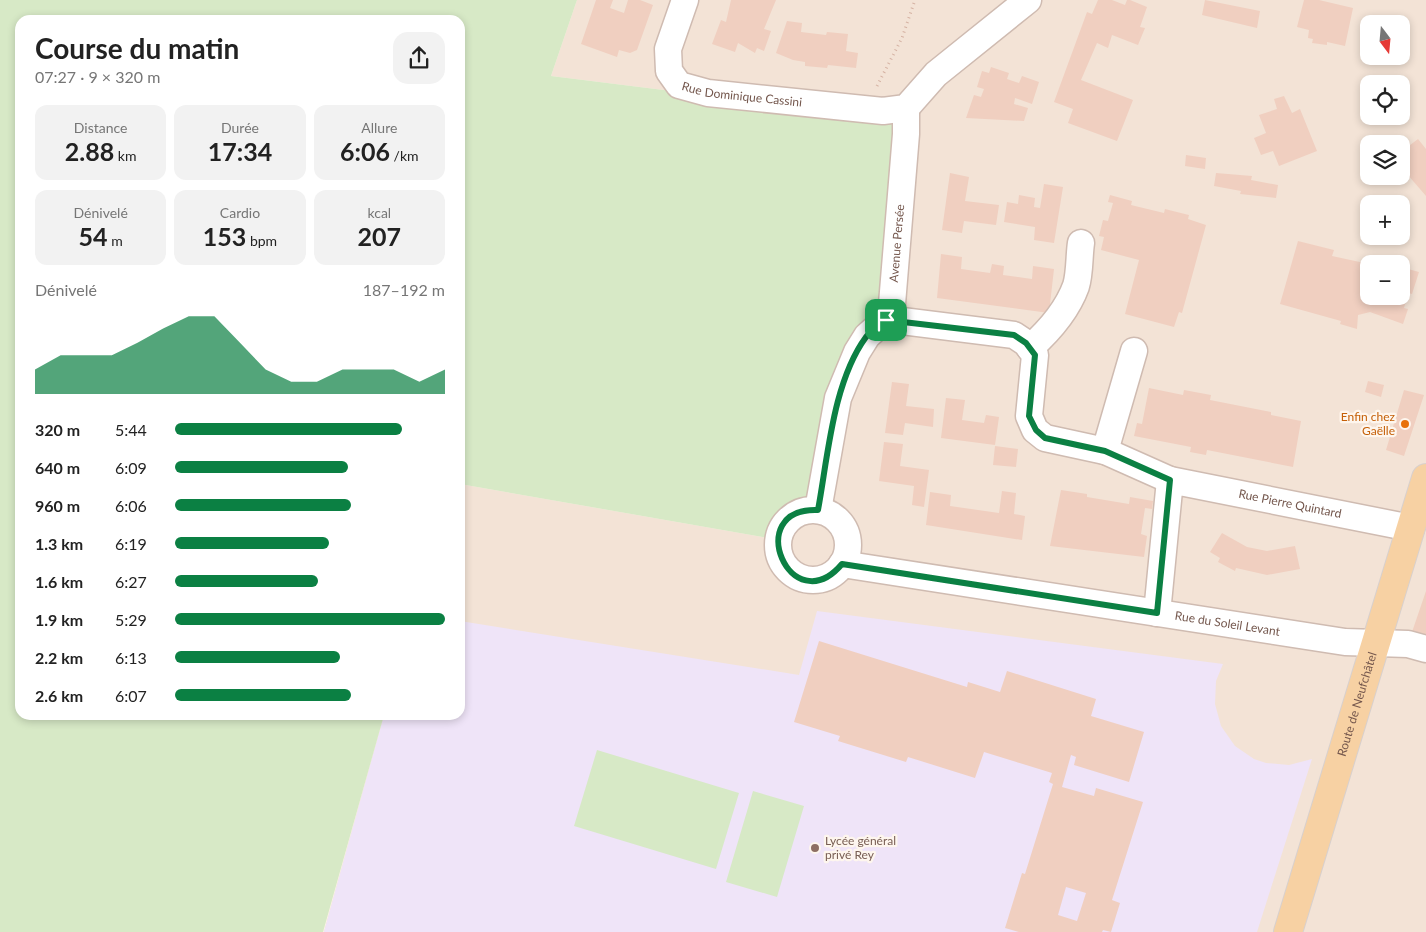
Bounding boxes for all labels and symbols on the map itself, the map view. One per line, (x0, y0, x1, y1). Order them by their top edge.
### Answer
north arrow (1360, 15, 1410, 65)
street label: Rue Dominique Cassini (680, 78, 803, 110)
street label: Avenue Persée (886, 204, 907, 283)
pin (865, 299, 907, 341)
place label: Enfin chez Gaëlle (1341, 409, 1396, 438)
marker: Enfin chez Gaëlle (1399, 418, 1411, 430)
street label: Rue Pierre Quintard (1237, 486, 1343, 521)
street label: Rue du Soleil Levant (1174, 608, 1282, 639)
street label: Route de Neufchâtel (1334, 650, 1380, 758)
place label: Lycée général privé Rey (825, 833, 896, 862)
marker: Lycée général privé Rey (809, 842, 821, 854)

